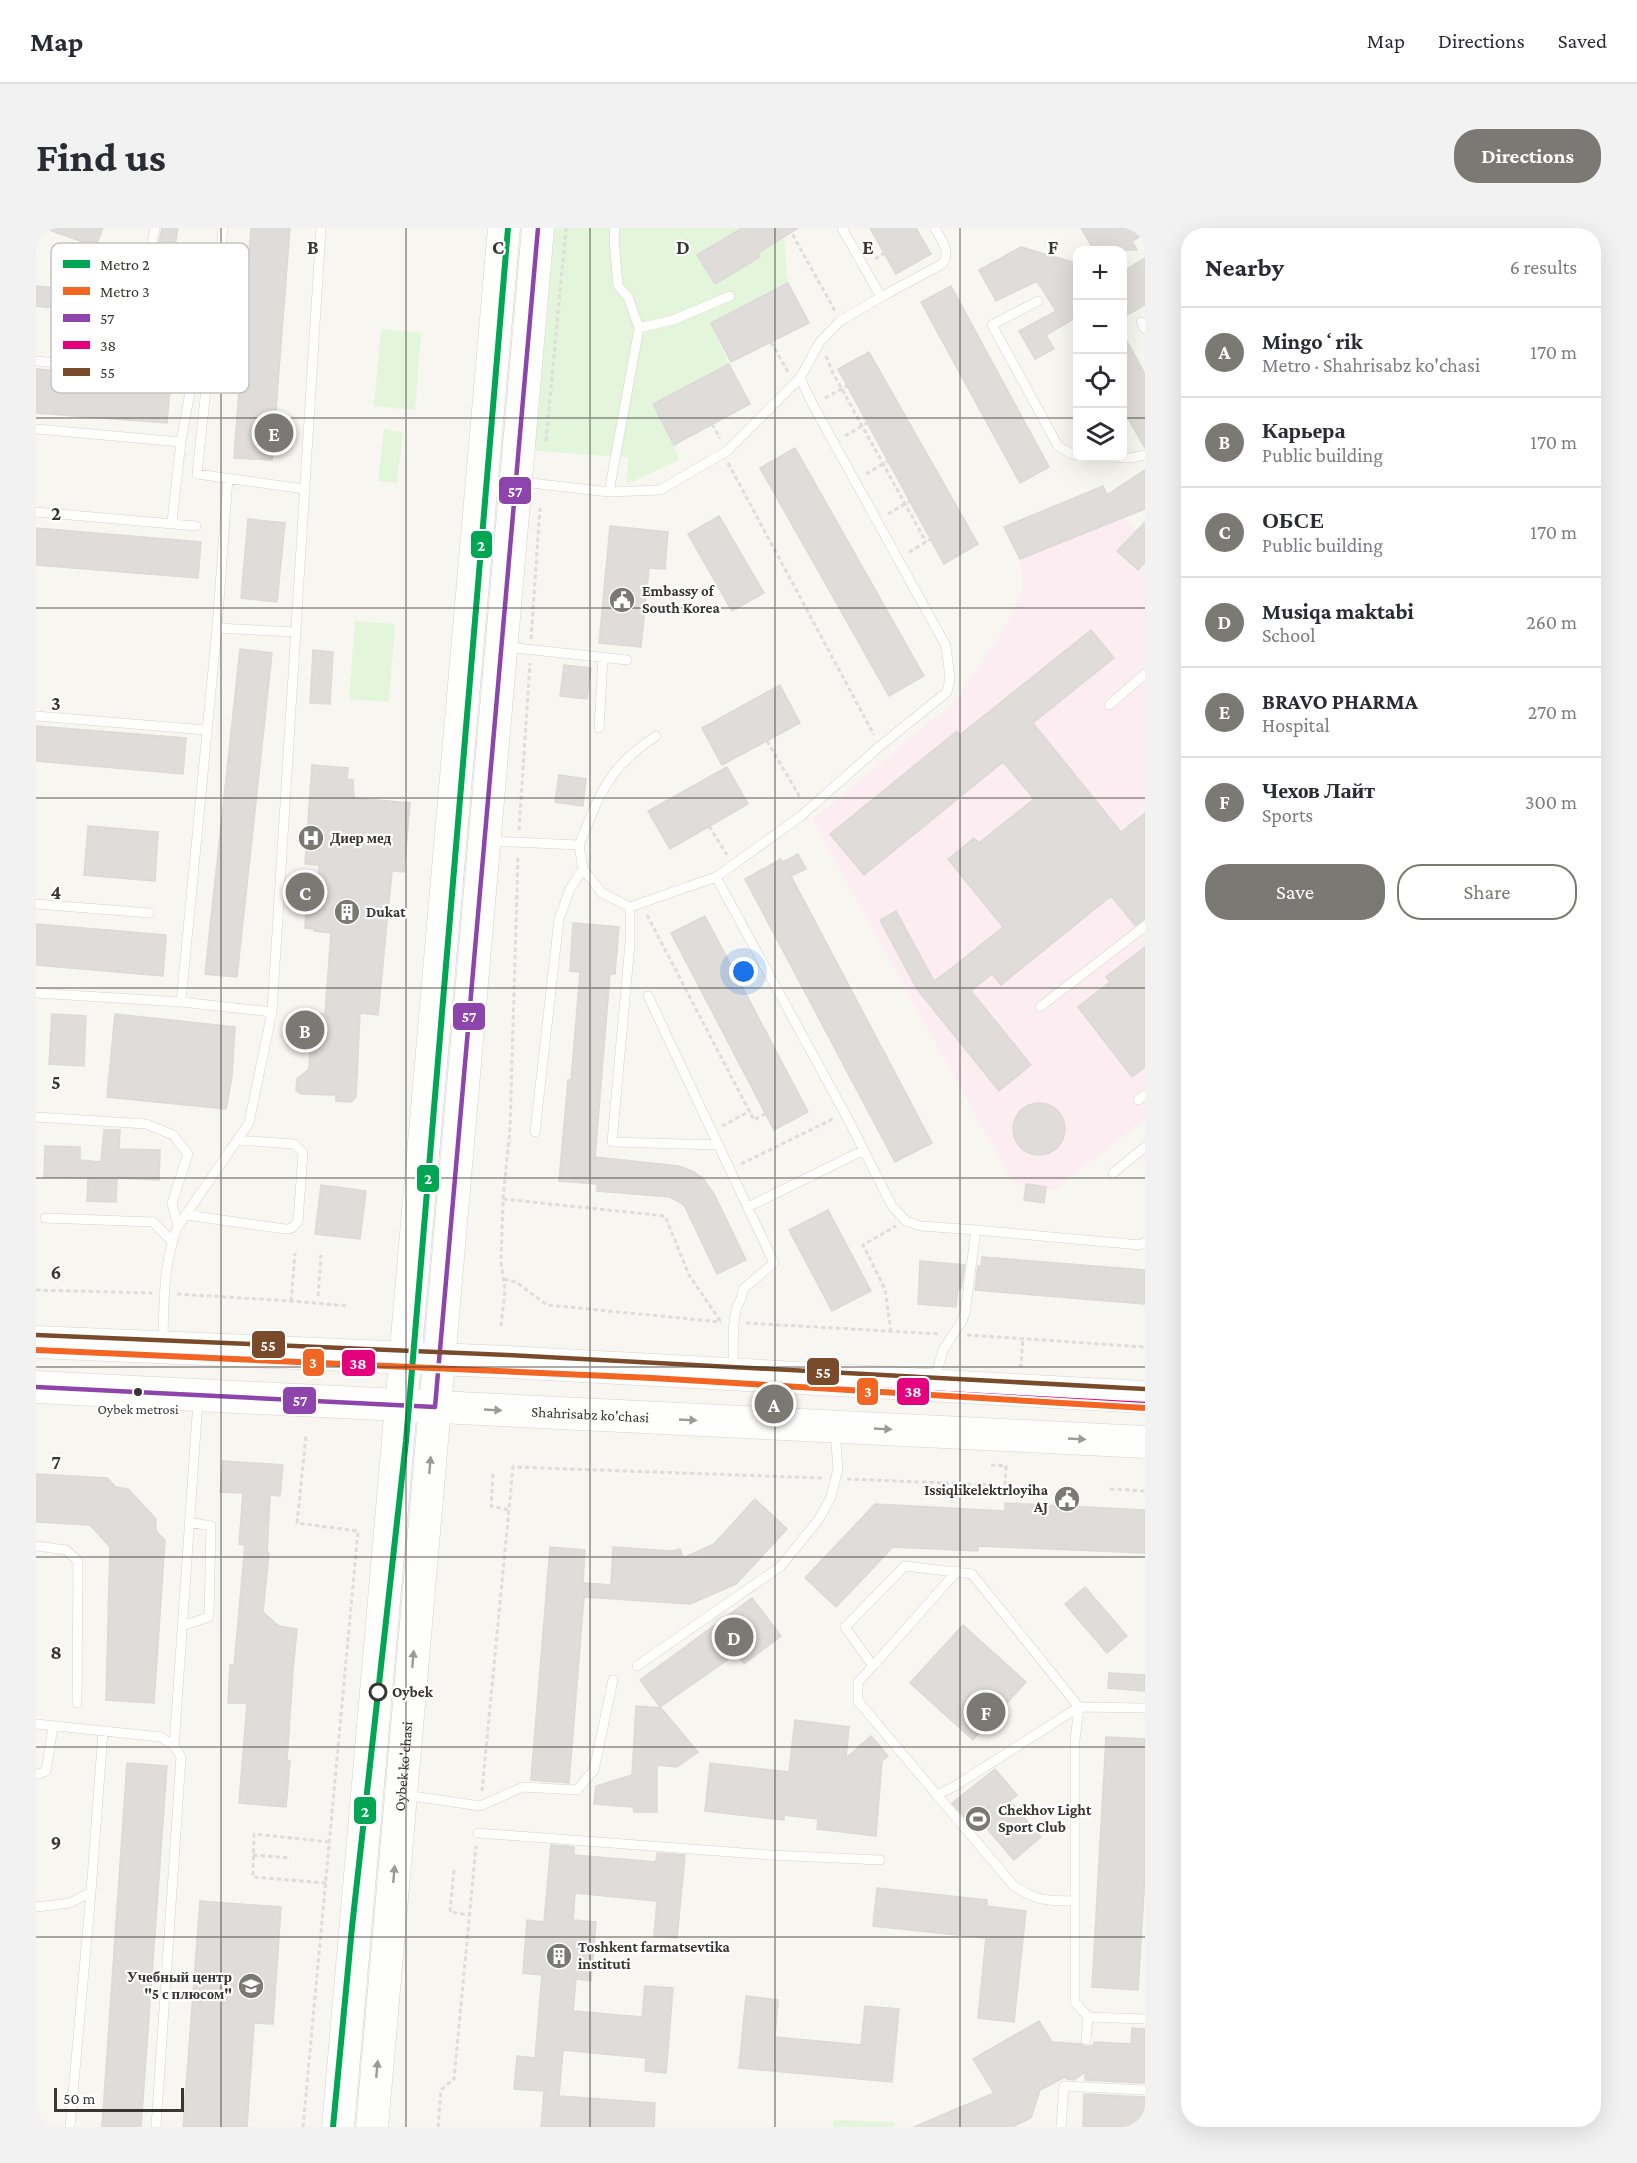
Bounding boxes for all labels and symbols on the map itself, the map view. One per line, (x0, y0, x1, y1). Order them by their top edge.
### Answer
text: B (307, 236, 319, 258)
text: C (492, 236, 504, 258)
text: D (676, 236, 690, 258)
text: E (862, 236, 874, 258)
text: F (1048, 236, 1059, 258)
legend (51, 243, 249, 393)
text: Metro 2 (100, 256, 150, 273)
text: Metro 3 (100, 283, 149, 300)
text: 57 (100, 310, 115, 327)
text: 38 (100, 337, 116, 354)
text: 55 (100, 364, 115, 381)
pin: E (254, 410, 294, 456)
line badge: 57 (498, 476, 532, 505)
text: 57 (507, 483, 523, 500)
text: 2 (51, 502, 61, 524)
line badge: 2 (470, 530, 493, 559)
text: 2 (477, 537, 485, 554)
place label: Embassy of South Korea (642, 583, 720, 616)
public building icon: Embassy of South Korea (607, 585, 637, 615)
text: 3 (51, 692, 61, 714)
hospital icon: Диер мед (296, 823, 326, 853)
place label: Диер мед (330, 830, 392, 846)
pin: C (286, 870, 324, 914)
text: 4 (51, 881, 62, 903)
building icon: Dukat (332, 897, 362, 927)
place label: Dukat (366, 904, 406, 920)
your location (729, 957, 758, 986)
line badge: 57 (452, 1002, 486, 1031)
pin: B (286, 1008, 324, 1052)
text: 57 (461, 1008, 477, 1025)
text: 5 (51, 1071, 61, 1093)
line badge: 2 (416, 1164, 440, 1193)
text: 2 (424, 1170, 432, 1187)
text: 6 (51, 1261, 61, 1283)
line badge: 55 (251, 1330, 286, 1359)
text: 55 (260, 1337, 276, 1354)
line badge: 3 (302, 1348, 325, 1377)
line badge: 38 (341, 1349, 376, 1377)
text: 3 (309, 1354, 317, 1371)
text: 38 (349, 1355, 367, 1372)
line badge: 55 (806, 1357, 840, 1386)
text: 55 (815, 1364, 831, 1381)
line badge: 3 (856, 1377, 879, 1406)
line badge: 38 (896, 1377, 930, 1406)
pin: A (754, 1382, 794, 1426)
text: 3 (864, 1383, 872, 1400)
text: 38 (904, 1383, 922, 1400)
marker: Oybek metrosi (132, 1386, 144, 1398)
line badge: 57 (282, 1386, 317, 1415)
text: 57 (292, 1392, 308, 1409)
place label: Oybek metrosi (97, 1401, 179, 1417)
street label: Shahrisabz ko'chasi (531, 1404, 650, 1425)
one-way arrow (484, 1406, 503, 1415)
one-way arrow (678, 1415, 697, 1424)
one-way arrow (873, 1424, 892, 1434)
one-way arrow (1068, 1434, 1087, 1443)
text: 7 (51, 1451, 61, 1473)
one-way arrow (425, 1455, 435, 1474)
place label: Issiqlikelektrloyiha AJ (924, 1482, 1049, 1515)
public building icon: Issiqlikelektrloyiha AJ (1052, 1484, 1082, 1514)
pin: D (714, 1614, 754, 1660)
text: 8 (50, 1641, 62, 1663)
one-way arrow (408, 1650, 418, 1669)
marker: Oybek (369, 1683, 387, 1701)
place label: Oybek (392, 1684, 434, 1700)
pin: F (966, 1690, 1006, 1734)
street label: Oybek ko'chasi (392, 1721, 415, 1812)
line badge: 2 (353, 1796, 377, 1825)
place label: Chekhov Light Sport Club (998, 1802, 1092, 1835)
text: 2 (361, 1803, 369, 1820)
sports icon: Chekhov Light Sport Club (963, 1804, 993, 1834)
text: 9 (51, 1831, 61, 1853)
one-way arrow (389, 1865, 399, 1884)
place label: Toshkent farmatsevtika instituti (578, 1939, 730, 1972)
building icon: Toshkent farmatsevtika instituti (544, 1941, 574, 1971)
place label: Учебный центр "5 с плюсом" (127, 1969, 232, 2002)
school or university icon: Учебный центр "5 с плюсом" (236, 1971, 266, 2001)
one-way arrow (372, 2059, 382, 2078)
scale bar (54, 2085, 184, 2112)

